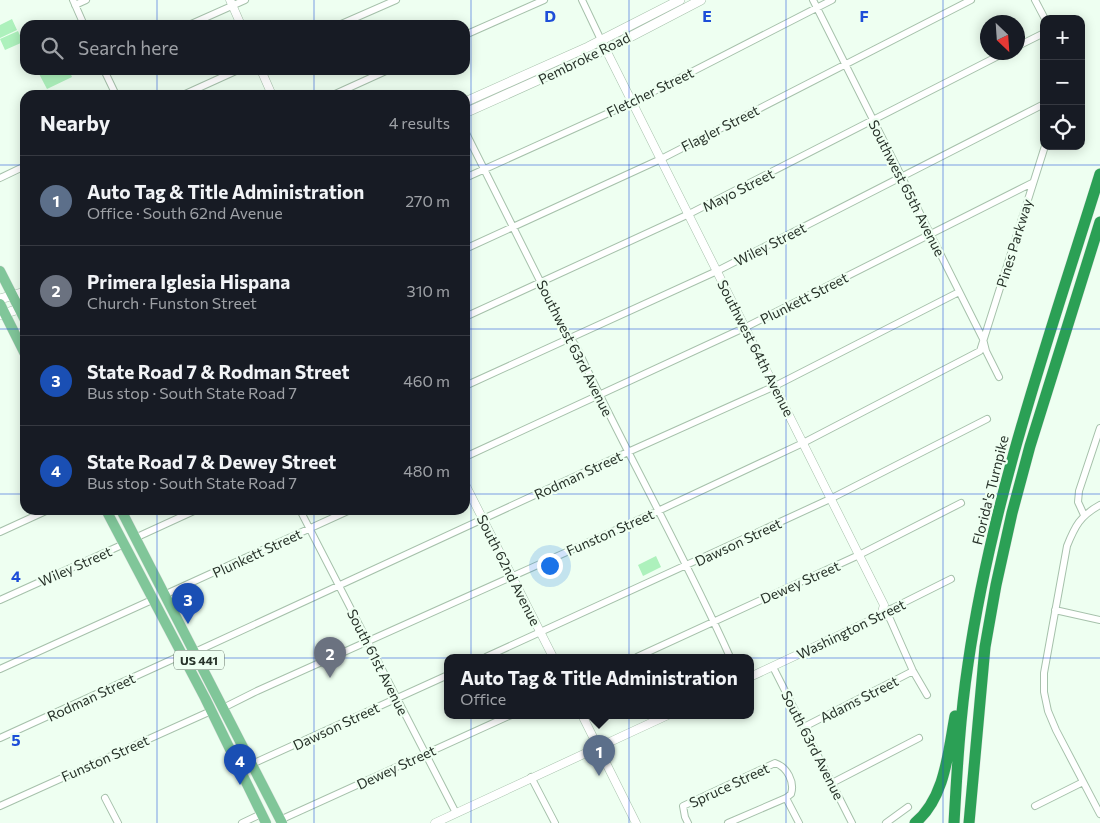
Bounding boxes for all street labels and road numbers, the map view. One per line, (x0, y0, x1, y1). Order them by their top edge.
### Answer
street label: Pembroke Road (535, 28, 633, 88)
street label: Fletcher Street (604, 63, 697, 120)
street label: Flagler Street (678, 101, 762, 155)
street label: Southwest 65th Avenue (865, 117, 949, 259)
street label: Mayo Street (699, 165, 777, 215)
street label: Pines Parkway (992, 197, 1036, 289)
street label: Wiley Street (731, 219, 809, 269)
street label: Plunkett Street (757, 268, 851, 327)
street label: Southwest 63rd Avenue (533, 277, 617, 419)
street label: Southwest 64th Avenue (714, 277, 798, 419)
street label: Florida's Turnpike (968, 434, 1012, 546)
street label: Rodman Street (531, 447, 625, 503)
street label: Funston Street (563, 505, 657, 559)
street label: South 62nd Avenue (474, 512, 544, 628)
street label: Dawson Street (692, 514, 784, 569)
street label: Plunkett Street (210, 525, 305, 581)
street label: Wiley Street (36, 542, 114, 590)
street label: Dewey Street (758, 557, 843, 607)
street label: Washington Street (794, 595, 908, 663)
street label: South 61st Avenue (344, 606, 412, 718)
road number: US 441 (174, 650, 224, 670)
street label: Rodman Street (44, 669, 138, 725)
street label: Adams Street (817, 672, 901, 726)
street label: South 63rd Avenue (778, 688, 848, 802)
street label: Dawson Street (290, 698, 382, 753)
street label: Funston Street (58, 731, 152, 785)
street label: Dewey Street (354, 741, 438, 793)
street label: Spruce Street (686, 759, 772, 811)

